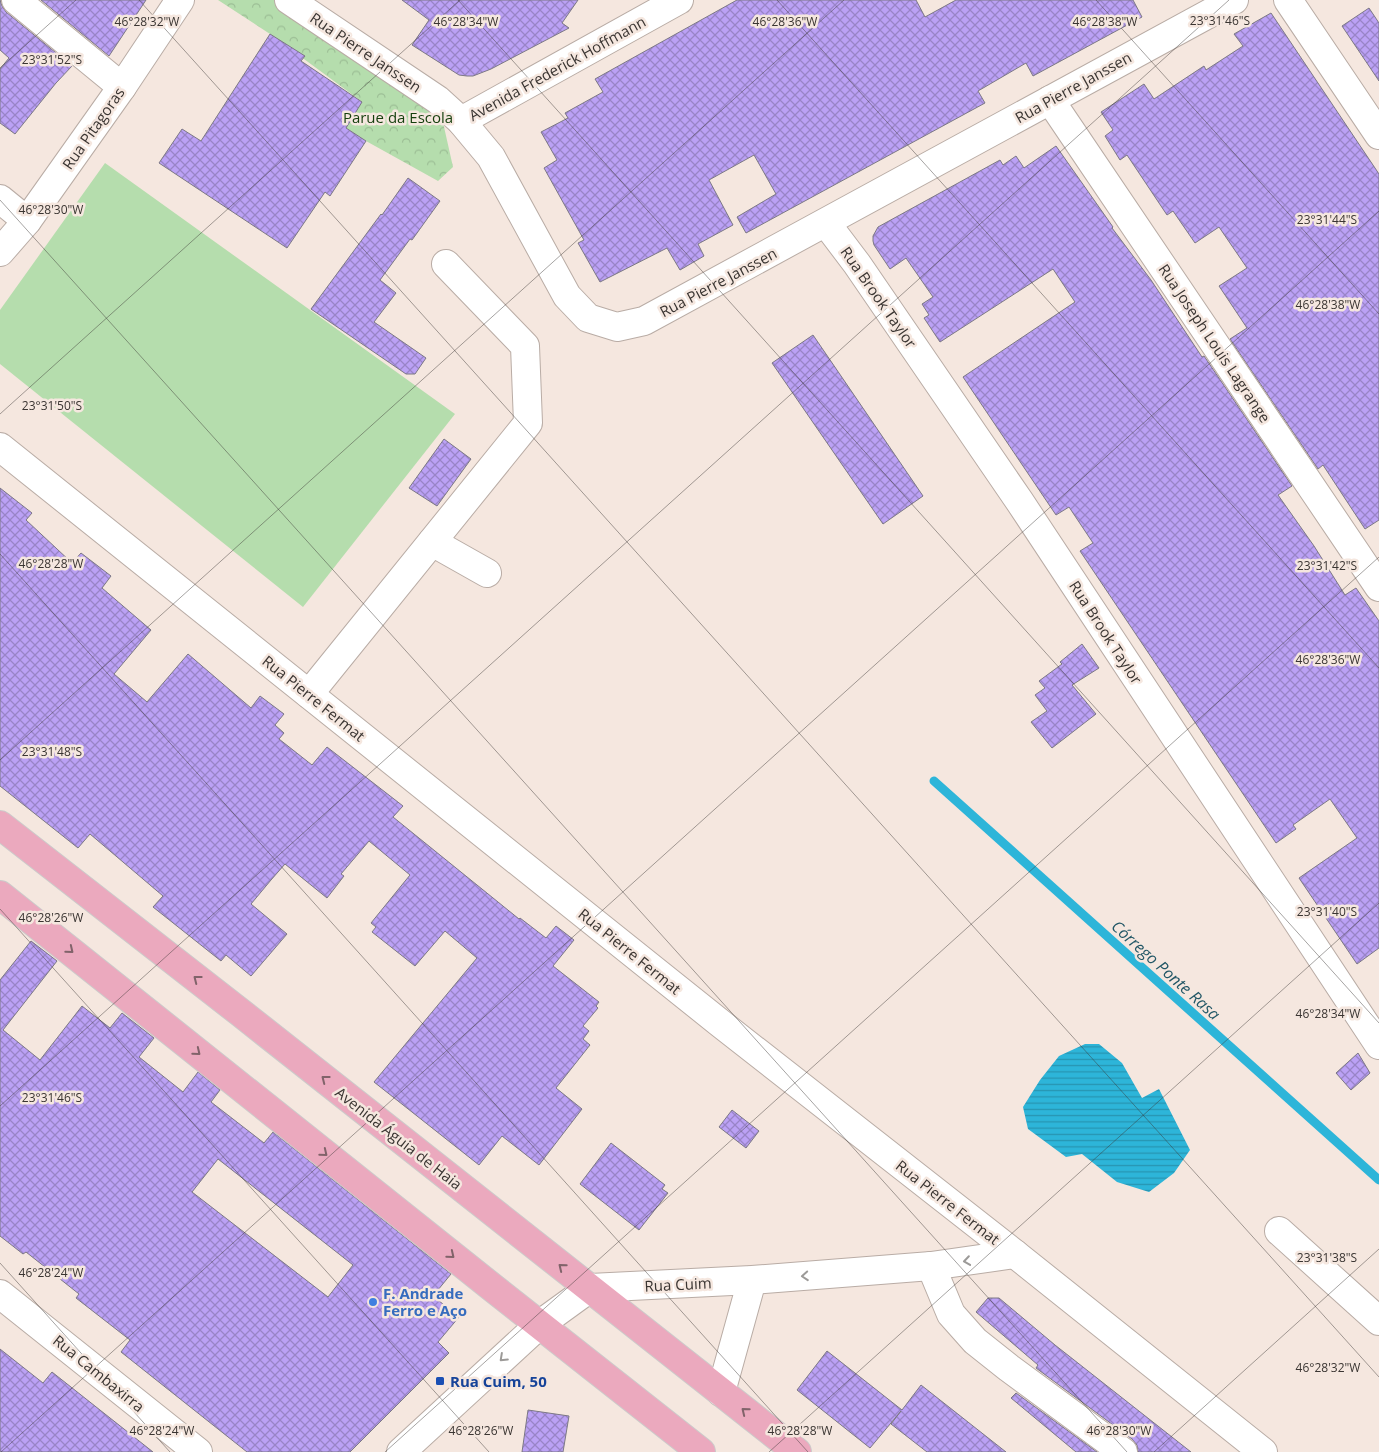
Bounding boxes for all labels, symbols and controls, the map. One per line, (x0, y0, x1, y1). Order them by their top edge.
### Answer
street label: Rua Pierre Janssen (307, 7, 425, 97)
street label: Avenida Frederick Hoffmann (465, 11, 649, 125)
text: 23°31'46"S (1190, 12, 1250, 29)
text: 46°28'32"W (115, 13, 179, 30)
text: 46°28'34"W (434, 13, 498, 30)
text: 46°28'36"W (753, 13, 817, 30)
text: 46°28'38"W (1073, 13, 1137, 30)
street label: Rua Pierre Janssen (1011, 47, 1135, 127)
text: 23°31'52"S (22, 51, 82, 68)
street label: Rua Pitagoras (57, 83, 129, 173)
park label: Parue da Escola (343, 107, 453, 127)
text: 46°28'30"W (19, 201, 83, 218)
text: 23°31'44"S (1297, 211, 1357, 228)
street label: Rua Brook Taylor (837, 242, 921, 352)
street label: Rua Pierre Janssen (656, 243, 780, 321)
street label: Rua Joseph Louis Lagrange (1154, 260, 1276, 426)
text: 46°28'38"W (1296, 296, 1360, 313)
text: 23°31'50"S (22, 397, 82, 414)
text: 46°28'28"W (19, 555, 83, 572)
text: 23°31'42"S (1297, 557, 1357, 574)
street label: Rua Brook Taylor (1065, 576, 1147, 688)
street label: Rua Pierre Fermat (259, 650, 369, 746)
text: 46°28'36"W (1296, 651, 1360, 668)
text: 23°31'48"S (22, 743, 82, 760)
street label: Rua Pierre Fermat (575, 903, 685, 999)
text: 23°31'40"S (1297, 903, 1357, 920)
text: 46°28'26"W (19, 909, 83, 926)
water label: Córrego Ponte Rasa (1107, 915, 1225, 1025)
one-way arrow (65, 945, 74, 954)
one-way arrow (194, 976, 203, 984)
text: 46°28'34"W (1296, 1005, 1360, 1022)
one-way arrow (191, 1047, 200, 1055)
one-way arrow (322, 1077, 331, 1085)
street label: Avenida Águia de Haia (332, 1082, 466, 1194)
text: 23°31'46"S (22, 1089, 82, 1106)
one-way arrow (318, 1148, 327, 1156)
street label: Rua Pierre Fermat (892, 1155, 1004, 1249)
one-way arrow (445, 1249, 454, 1257)
text: 23°31'38"S (1297, 1249, 1357, 1266)
one-way arrow (963, 1256, 971, 1266)
one-way arrow (559, 1263, 568, 1272)
text: 46°28'24"W (19, 1264, 83, 1281)
one-way arrow (801, 1270, 809, 1281)
street label: Rua Cuim (644, 1272, 712, 1296)
place label: F. Andrade Ferro e Aço (383, 1283, 467, 1320)
marker: F. Andrade Ferro e Aço (367, 1296, 379, 1308)
street label: Rua Cambaxirra (49, 1330, 149, 1416)
one-way arrow (500, 1352, 509, 1361)
text: 46°28'32"W (1296, 1359, 1360, 1376)
place label: Rua Cuim, 50 (450, 1371, 547, 1391)
marker: Rua Cuim, 50 (434, 1375, 446, 1387)
one-way arrow (742, 1408, 751, 1416)
text: 46°28'24"W (130, 1422, 194, 1439)
text: 46°28'26"W (449, 1422, 513, 1439)
text: 46°28'28"W (768, 1422, 832, 1439)
text: 46°28'30"W (1087, 1422, 1151, 1439)

